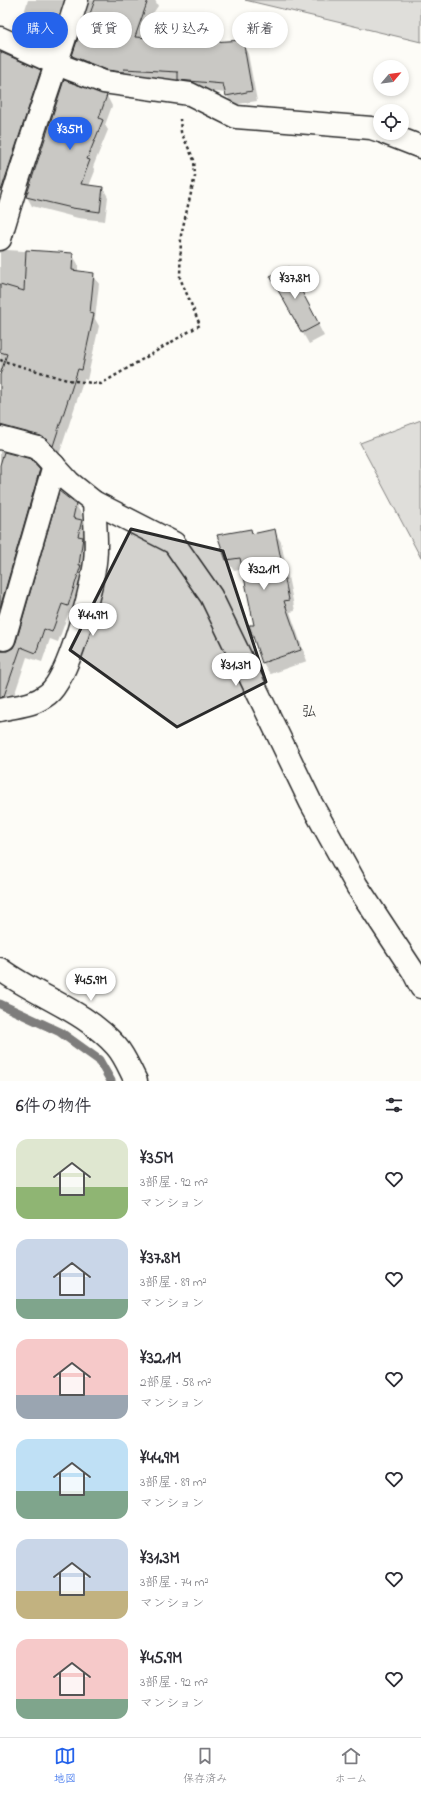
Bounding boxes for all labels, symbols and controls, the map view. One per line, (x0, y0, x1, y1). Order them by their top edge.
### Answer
chip: 購入 (12, 12, 68, 48)
chip: 賃貸 (76, 12, 132, 48)
chip: 絞り込み (140, 12, 224, 48)
chip: 新着 (232, 12, 288, 48)
north arrow (373, 60, 409, 96)
map controls (373, 60, 409, 140)
button: locate (373, 104, 409, 140)
pin: ¥35M (46, 117, 94, 151)
text: ¥35M (57, 120, 83, 139)
pin: ¥37.8M (262, 266, 328, 300)
text: ¥37.8M (279, 269, 311, 288)
pin: ¥32.1M (231, 557, 297, 591)
text: ¥32.1M (248, 560, 280, 579)
pin: ¥44.9M (60, 603, 126, 637)
text: ¥44.9M (78, 606, 108, 625)
pin: ¥31.3M (203, 653, 269, 687)
text: ¥31.3M (221, 656, 251, 675)
district label: 弘 (301, 701, 317, 723)
pin: ¥45.9M (58, 968, 124, 1002)
text: ¥45.9M (75, 971, 107, 990)
text: 6件の物件 (16, 1094, 91, 1119)
icon: filters (383, 1094, 405, 1116)
text: ¥35M (140, 1146, 174, 1171)
icon: home (48, 1155, 96, 1203)
icon: heart (383, 1168, 405, 1190)
text: 3部屋 · 92 m² (140, 1173, 208, 1192)
text: マンション (140, 1194, 204, 1213)
text: ¥37.8M (140, 1246, 181, 1271)
icon: home (48, 1255, 96, 1303)
icon: heart (383, 1268, 405, 1290)
text: 3部屋 · 89 m² (140, 1273, 207, 1292)
text: マンション (140, 1294, 204, 1313)
text: ¥32.1M (140, 1346, 181, 1371)
icon: home (48, 1355, 96, 1403)
icon: heart (383, 1368, 405, 1390)
text: 2部屋 · 58 m² (140, 1373, 211, 1392)
text: マンション (140, 1394, 204, 1413)
text: ¥44.9M (140, 1446, 180, 1471)
icon: home (48, 1455, 96, 1503)
icon: heart (383, 1468, 405, 1490)
text: 3部屋 · 89 m² (140, 1473, 207, 1492)
text: マンション (140, 1494, 204, 1513)
text: ¥31.3M (140, 1546, 180, 1571)
icon: home (48, 1555, 96, 1603)
icon: heart (383, 1568, 405, 1590)
text: 3部屋 · 74 m² (140, 1573, 209, 1592)
text: マンション (140, 1594, 204, 1613)
text: ¥45.9M (140, 1646, 182, 1671)
icon: home (48, 1655, 96, 1703)
icon: heart (383, 1668, 405, 1690)
text: 3部屋 · 92 m² (140, 1673, 208, 1692)
text: マンション (140, 1694, 204, 1713)
tab: 地図 (54, 1745, 76, 1787)
tab: 保存済み (183, 1745, 227, 1787)
tab: ホーム (335, 1745, 367, 1787)

